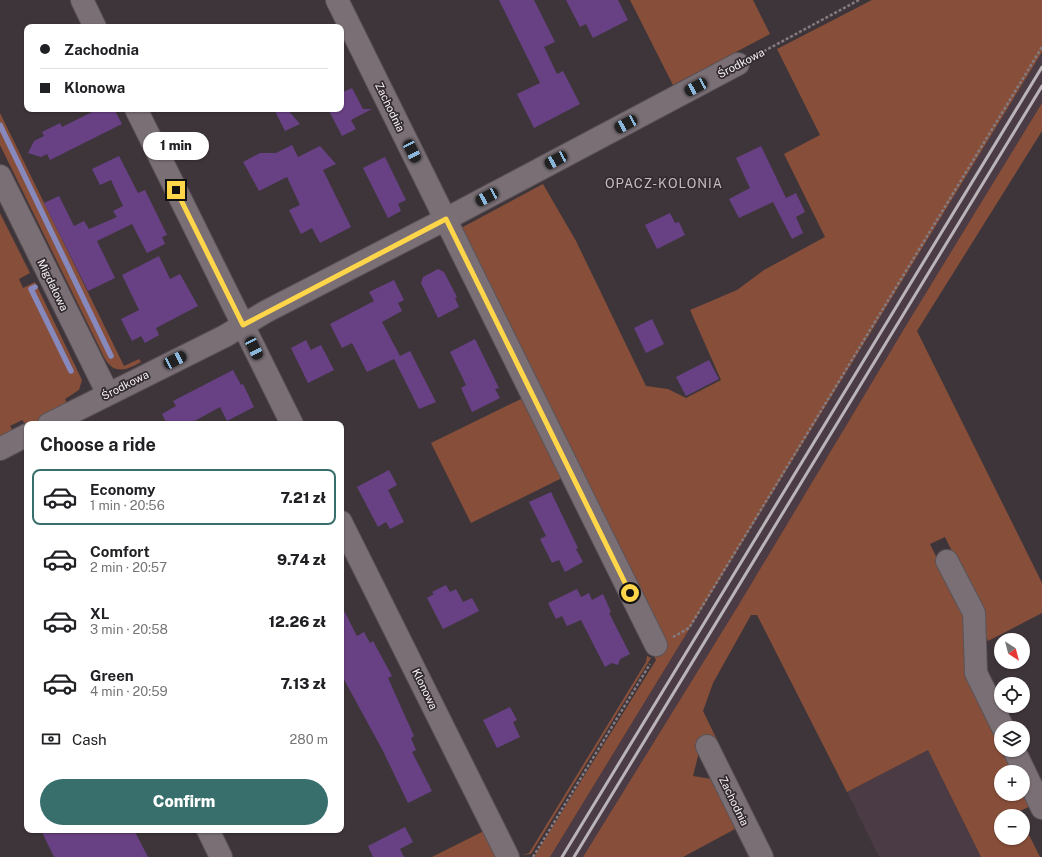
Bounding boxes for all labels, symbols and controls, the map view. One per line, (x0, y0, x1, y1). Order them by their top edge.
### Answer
text: Zachodnia (64, 41, 139, 58)
street label: Środkowa (715, 45, 766, 80)
car (683, 76, 709, 98)
text: Klonowa (64, 79, 125, 96)
street label: Zachodnia (373, 80, 407, 134)
car (613, 113, 639, 135)
callout: 1 min (143, 132, 209, 160)
text: 1 min (160, 138, 192, 153)
car (401, 138, 423, 164)
car (543, 149, 569, 171)
district label: OPACZ-KOLONIA (605, 176, 723, 191)
route end (167, 181, 185, 199)
car (474, 186, 500, 208)
street label: Migdałowa (35, 257, 71, 313)
car (243, 335, 265, 361)
car (162, 349, 188, 371)
street label: Środkowa (99, 367, 150, 402)
text: Choose a ride (40, 434, 156, 455)
icon: car (42, 479, 78, 515)
text: Economy (90, 481, 155, 498)
text: 7.21 zł (281, 489, 326, 506)
text: 1 min · 20:56 (90, 498, 165, 513)
icon: car (42, 541, 78, 577)
text: Comfort (90, 543, 150, 560)
text: 9.74 zł (277, 551, 326, 568)
text: 2 min · 20:57 (90, 560, 167, 575)
route start (621, 584, 639, 602)
icon: car (42, 603, 78, 639)
text: XL (90, 605, 109, 622)
text: 12.26 zł (269, 613, 326, 630)
text: 3 min · 20:58 (90, 622, 168, 637)
north arrow (994, 633, 1030, 669)
map controls (994, 633, 1030, 845)
icon: car (42, 665, 78, 701)
text: Green (90, 667, 134, 684)
street label: Klonowa (410, 667, 440, 711)
text: 7.13 zł (280, 675, 326, 692)
button: locate (994, 677, 1030, 713)
text: 4 min · 20:59 (90, 684, 168, 699)
button: layers (994, 721, 1030, 757)
icon: cash (40, 728, 62, 750)
text: Cash (72, 731, 107, 748)
text: 280 m (290, 732, 328, 747)
button: + (994, 765, 1030, 801)
street label: Zachodnia (717, 774, 751, 828)
button: Confirm (40, 779, 328, 825)
button: − (994, 809, 1030, 845)

